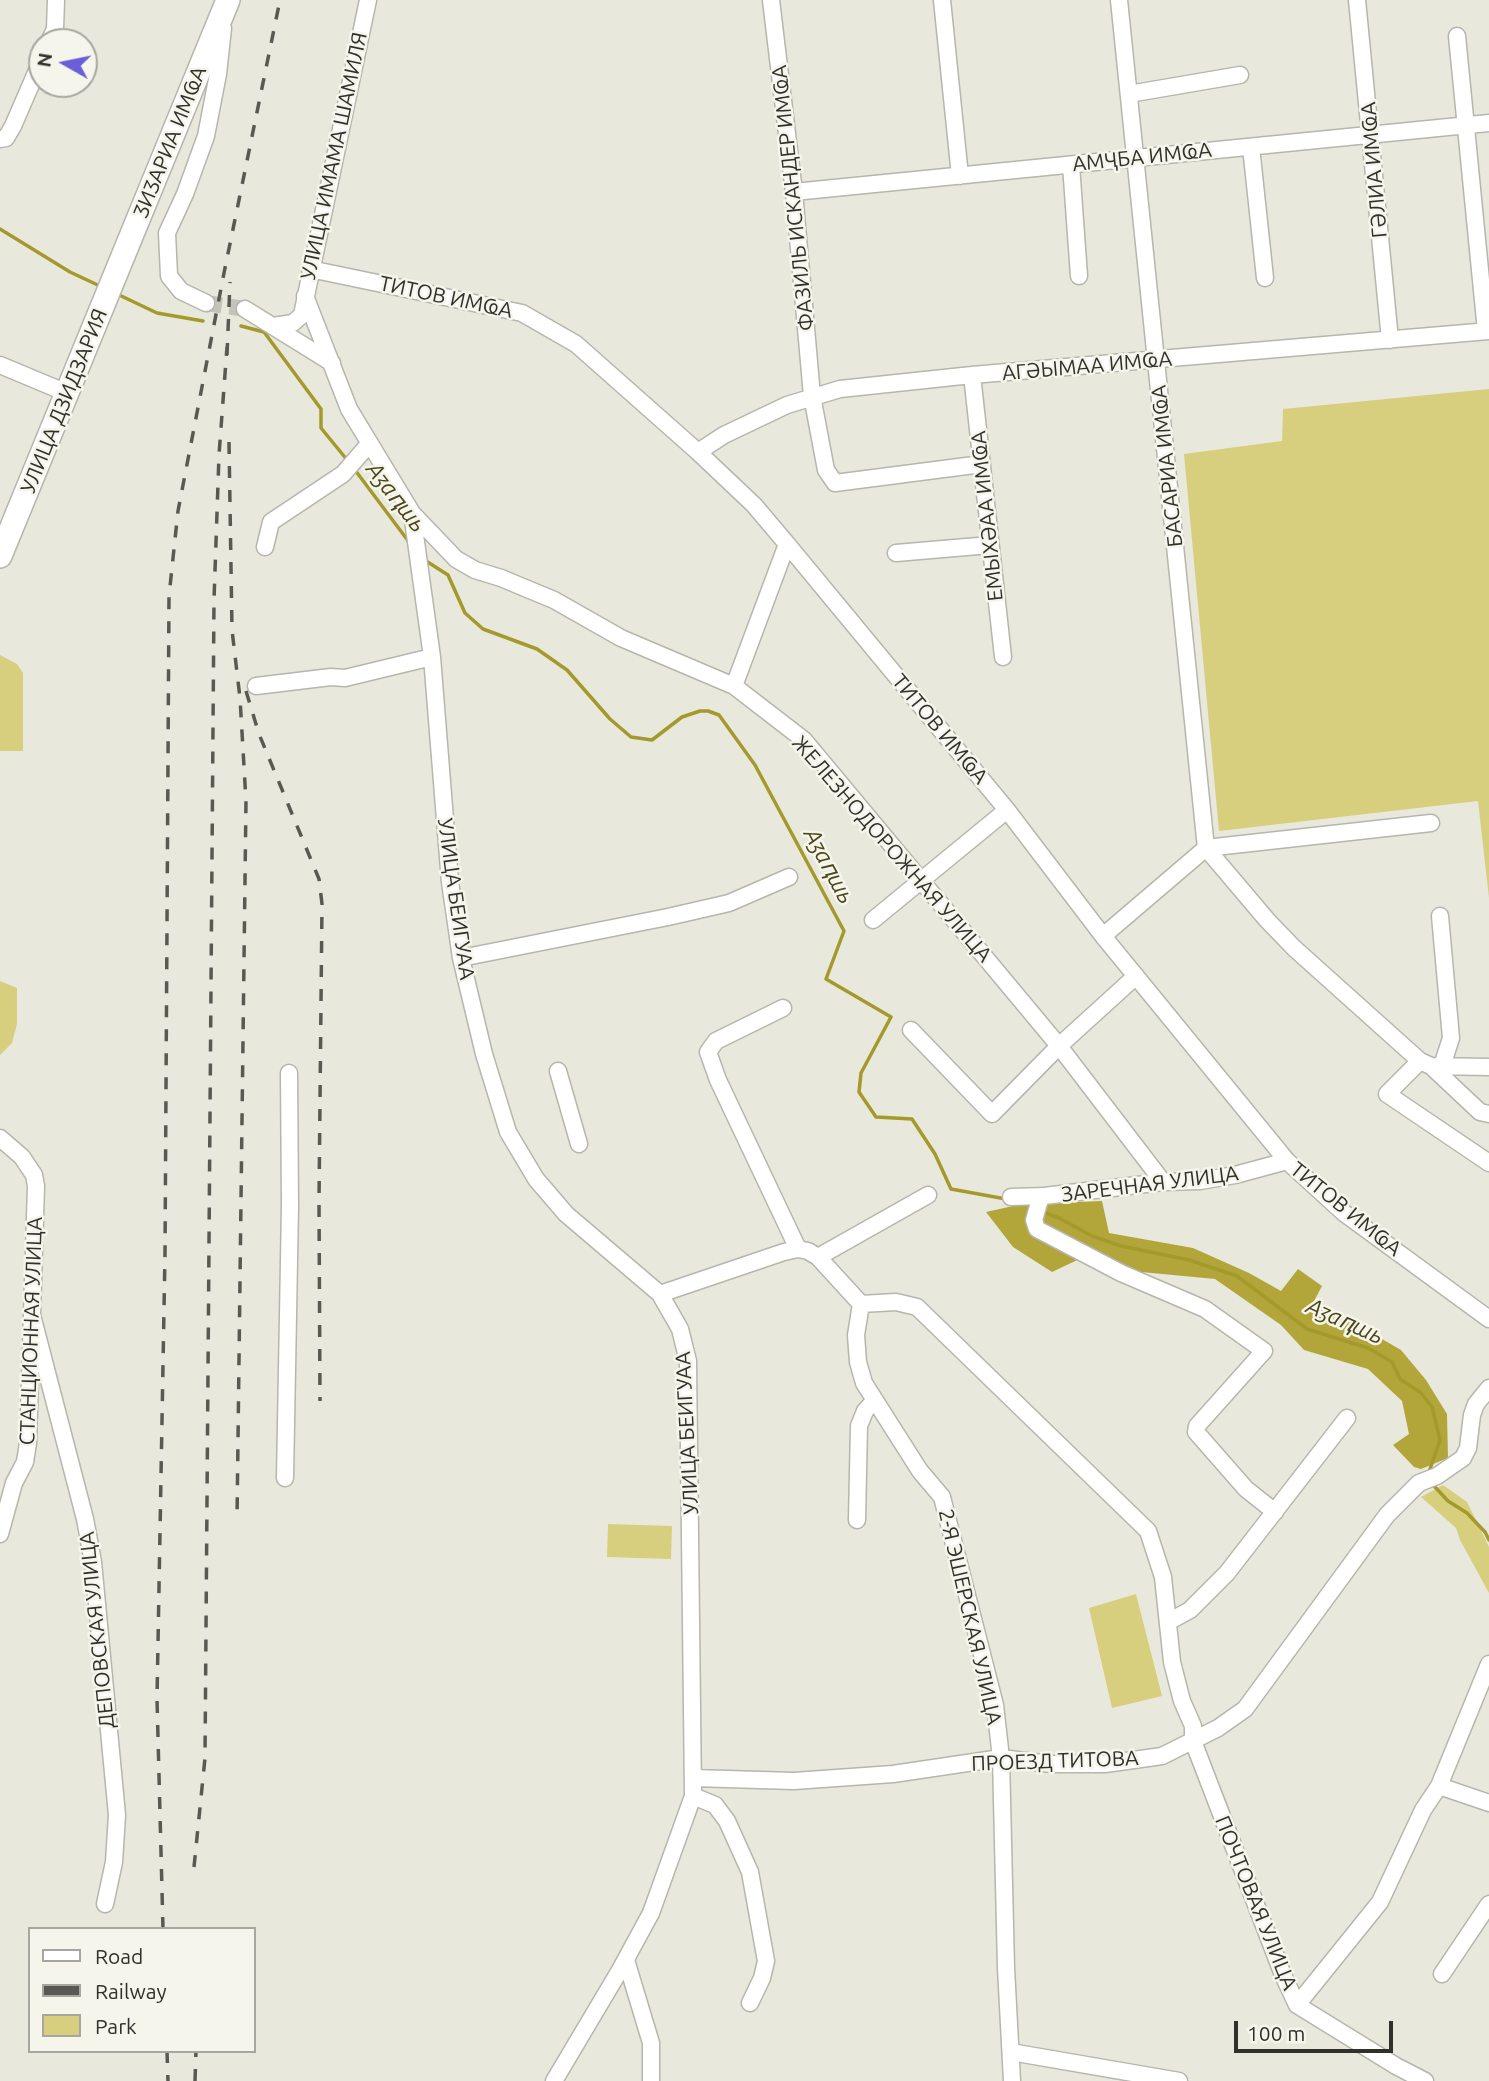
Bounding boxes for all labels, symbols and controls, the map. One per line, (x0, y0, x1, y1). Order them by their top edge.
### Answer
north arrow (28, 28, 98, 98)
street label: УЛИЦА ИМАМА ШАМИЛЯ (295, 30, 373, 282)
text: N (32, 51, 56, 69)
street label: ӠИӠАРИА ИМҨА (128, 63, 212, 221)
street label: ФАЗИЛЬ ИСКАНДЕР ИМҨА (767, 64, 819, 332)
street label: ГӘЛИА ИМҨА (1356, 101, 1392, 239)
street label: АМҶБА ИМҨА (1071, 137, 1213, 177)
street label: ТИТОВ ИМҨА (377, 271, 515, 323)
street label: УЛИЦА ДЗИДЗАРИЯ (15, 305, 113, 497)
street label: АГӘЫМАА ИМҨА (1001, 346, 1173, 386)
street label: БАСАРИА ИМҨА (1146, 384, 1188, 548)
street label: ЕМЫХӘАА ИМҨА (966, 430, 1008, 602)
water label: Аӡаԥшь (360, 456, 432, 538)
street label: ТИТОВ ИМҨА (887, 669, 993, 789)
street label: ЖЕЛЕЗНОДОРОЖНАЯ УЛИЦА (787, 731, 997, 967)
street label: УЛИЦА БЕИГУАА (432, 816, 480, 982)
water label: Аӡаԥшь (798, 824, 860, 908)
street label: ТИТОВ ИМҨА (1285, 1156, 1407, 1262)
street label: ЗАРЕЧНАЯ УЛИЦА (1060, 1161, 1240, 1207)
street label: СТАНЦИОННАЯ УЛИЦА (14, 1216, 48, 1446)
water label: Аӡаԥшь (1302, 1292, 1388, 1350)
street label: УЛИЦА БЕИГУАА (670, 1351, 704, 1515)
street label: 2-Я ЭШЕРСКАЯ УЛИЦА (933, 1507, 1007, 1727)
street label: ДЕПОВСКАЯ УЛИЦА (74, 1530, 120, 1730)
street label: ПРОЕЗД ТИТОВА (971, 1745, 1139, 1777)
street label: ПОЧТОВАЯ УЛИЦА (1210, 1812, 1302, 1994)
legend (28, 1927, 256, 2053)
text: Road (95, 1944, 143, 1968)
text: Railway (95, 1979, 167, 2003)
scale bar (1237, 2008, 1396, 2052)
text: Park (95, 2014, 137, 2038)
text: 100 m (1247, 2021, 1305, 2045)

